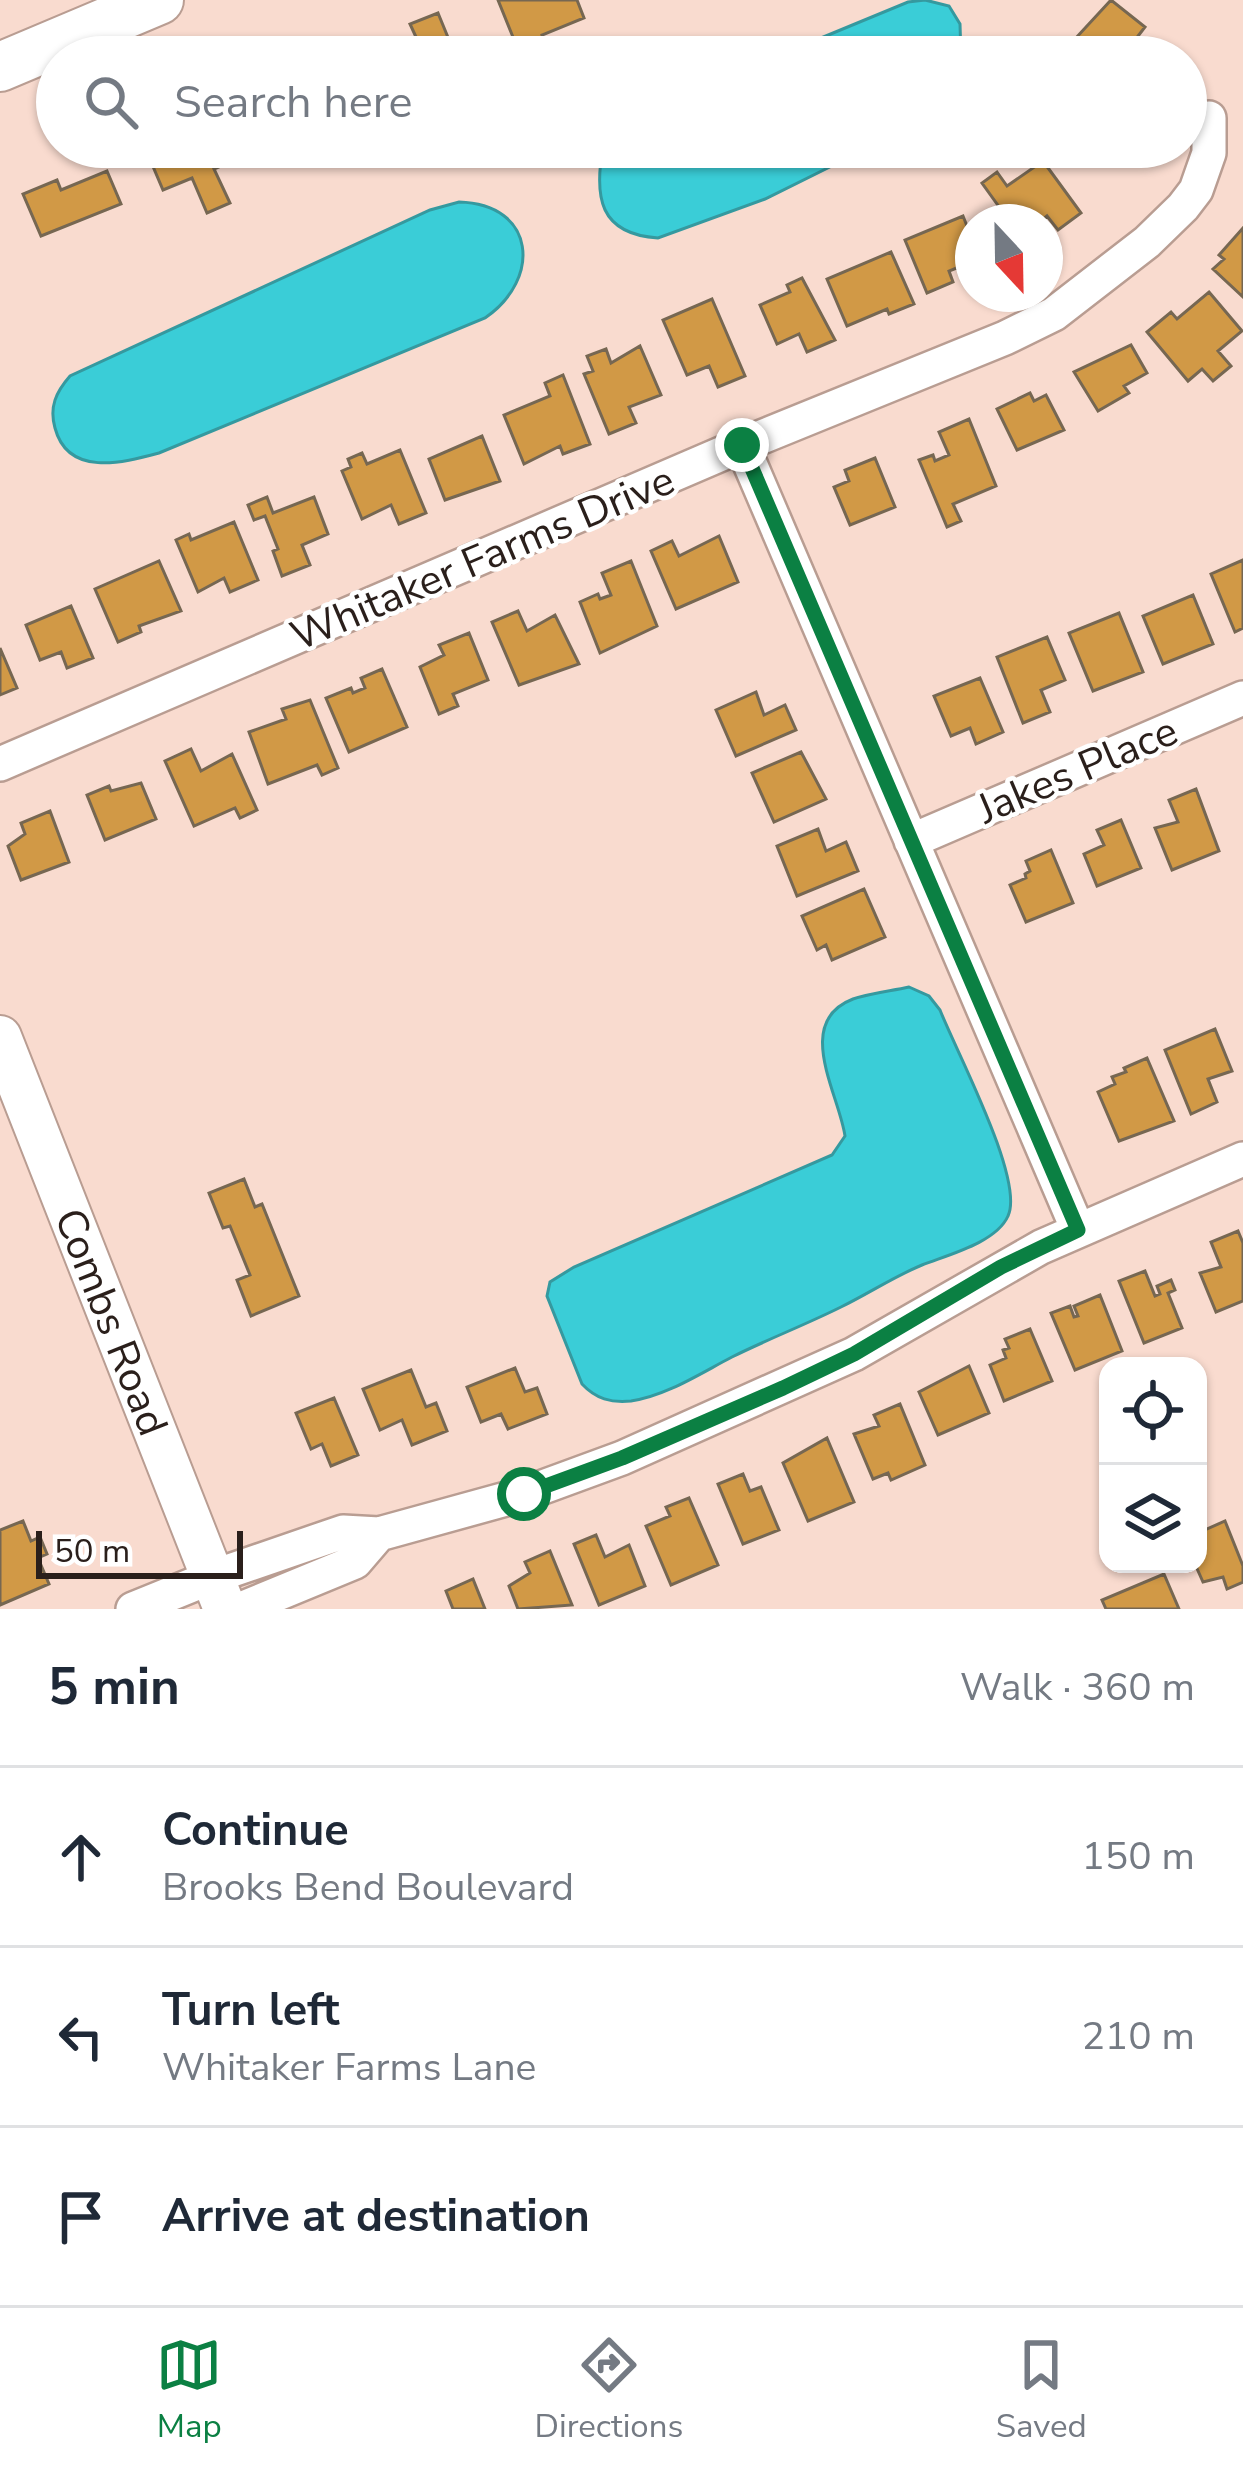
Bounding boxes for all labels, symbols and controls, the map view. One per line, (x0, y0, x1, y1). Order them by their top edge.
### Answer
search box (36, 36, 1207, 168)
icon: search (78, 69, 144, 135)
text: Search here (174, 72, 413, 133)
north arrow (955, 204, 1063, 312)
route end (715, 418, 769, 472)
street label: Whitaker Farms Drive (282, 452, 683, 665)
street label: Jakes Place (968, 703, 1186, 838)
street label: Combs Road (40, 1201, 181, 1444)
map controls (1099, 1357, 1207, 1573)
button: locate (1099, 1357, 1207, 1465)
button: layers (1099, 1465, 1207, 1573)
route start (497, 1467, 551, 1521)
scale bar (36, 1525, 243, 1578)
text: 50 m (54, 1529, 130, 1574)
text: 5 min (48, 1652, 180, 1722)
text: Walk · 360 m (960, 1661, 1195, 1714)
text: Continue (162, 1800, 349, 1861)
icon: ahead (48, 1824, 114, 1890)
text: 150 m (1081, 1830, 1195, 1883)
text: Brooks Bend Boulevard (162, 1861, 574, 1914)
text: Turn left (162, 1980, 340, 2041)
icon: left (48, 2004, 114, 2070)
text: 210 m (1081, 2010, 1195, 2063)
text: Whitaker Farms Lane (162, 2041, 536, 2094)
icon: arrive (48, 2184, 114, 2250)
text: Arrive at destination (162, 2186, 590, 2247)
tab: Map (156, 2332, 222, 2449)
tab: Directions (535, 2332, 683, 2449)
tab: Saved (996, 2332, 1087, 2449)

